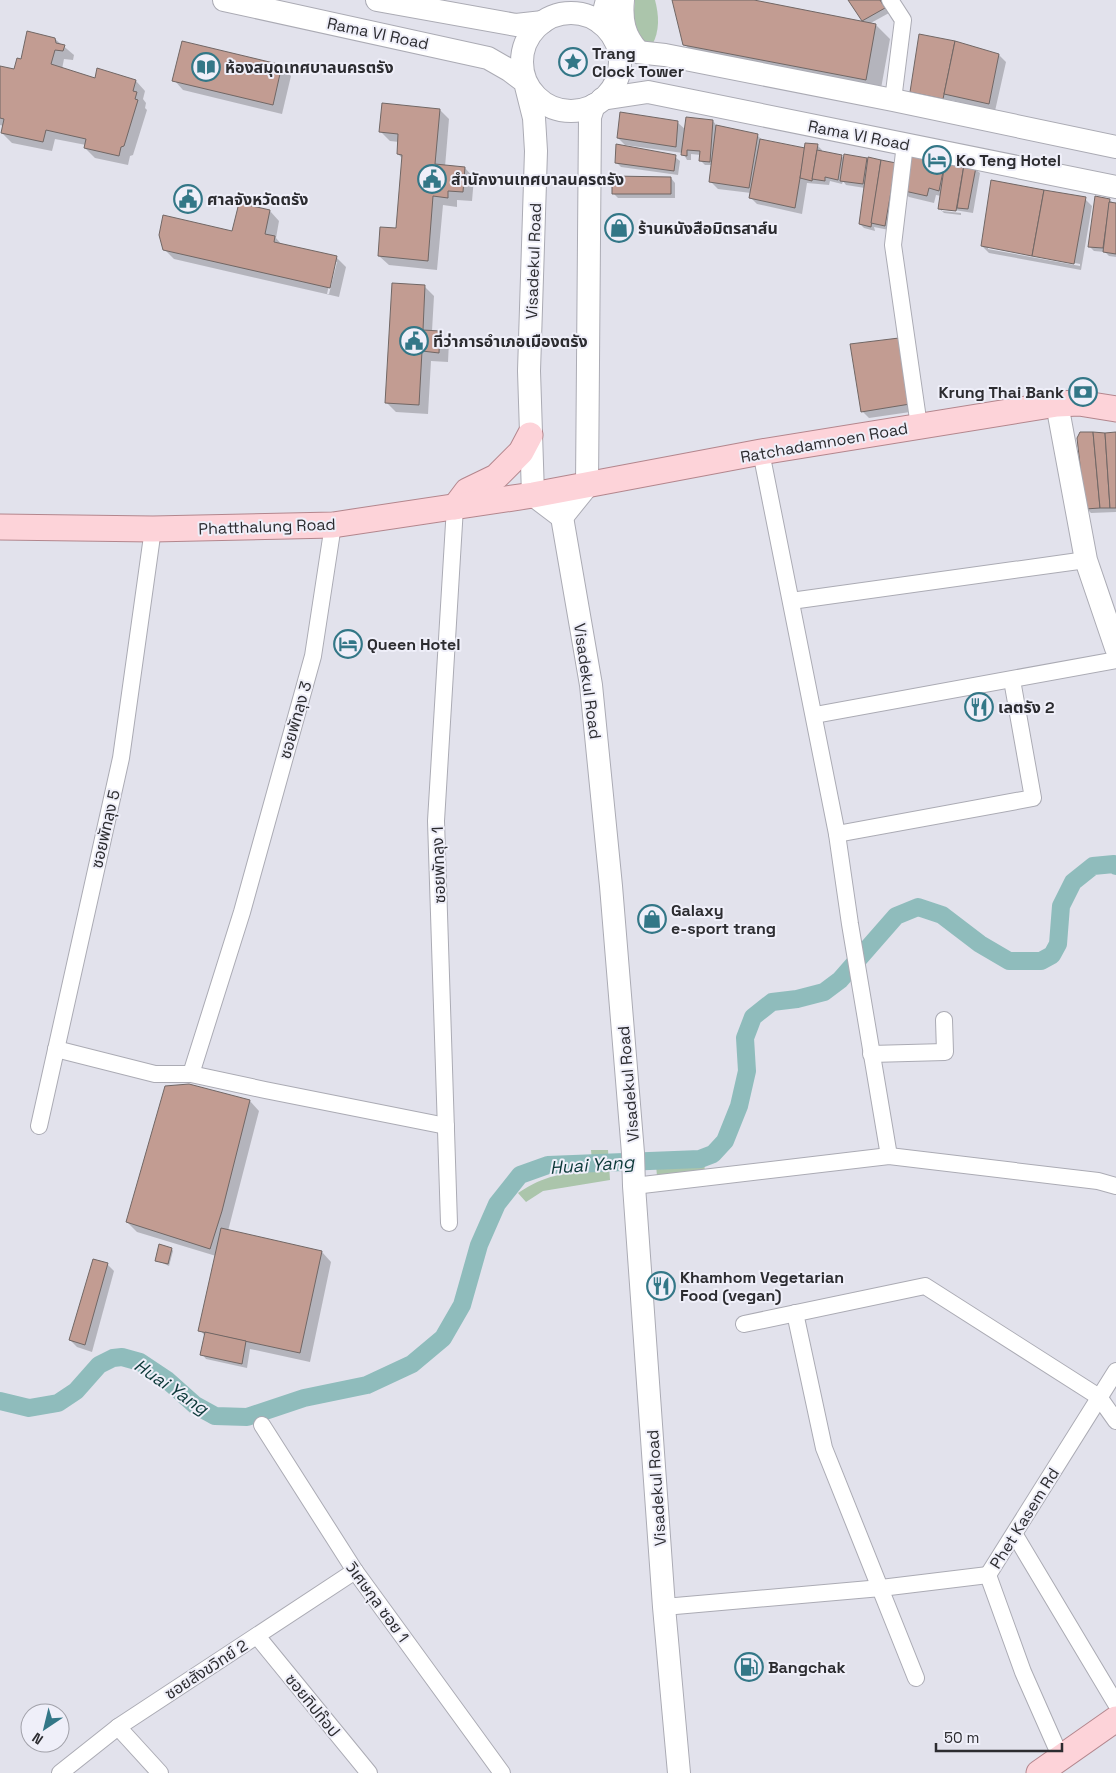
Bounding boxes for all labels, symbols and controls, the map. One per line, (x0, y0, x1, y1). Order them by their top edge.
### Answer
street label: Rama VI Road (325, 12, 431, 55)
place label: Trang Clock Tower (592, 43, 684, 82)
place icon: Trang Clock Tower (558, 47, 588, 77)
library icon: ห้องสมุดเทศบาลนครตรัง (191, 52, 221, 82)
place label: ห้องสมุดเทศบาลนครตรัง (225, 57, 394, 78)
street label: Rama VI Road (806, 115, 912, 156)
hotel icon: Ko Teng Hotel (922, 145, 952, 175)
place label: Ko Teng Hotel (956, 150, 1061, 171)
public building icon: สำนักงานเทศบาลนครตรัง (417, 164, 447, 194)
place label: สำนักงานเทศบาลนครตรัง (451, 169, 624, 190)
public building icon: ศาลจังหวัดตรัง (173, 184, 203, 214)
place label: ศาลจังหวัดตรัง (207, 189, 308, 210)
street label: Visadekul Road (521, 202, 546, 320)
shop icon: ร้านหนังสือมิตรสาส์น (604, 213, 634, 243)
place label: ร้านหนังสือมิตรสาส์น (638, 218, 778, 239)
public building icon: ที่ว่าการอำเภอเมืองตรัง (399, 326, 429, 356)
place label: ที่ว่าการอำเภอเมืองตรัง (433, 330, 588, 352)
bank icon: Krung Thai Bank (1068, 377, 1098, 407)
place label: Krung Thai Bank (939, 382, 1064, 403)
street label: Ratchadamnoen Road (739, 417, 910, 468)
street label: Phatthalung Road (198, 514, 336, 539)
street label: Visadekul Road (569, 622, 606, 740)
hotel icon: Queen Hotel (333, 629, 363, 659)
place label: Queen Hotel (367, 634, 461, 655)
street label: ซอยพัทลุง 3 (274, 679, 317, 761)
restaurant icon: เลตรัง 2 (964, 692, 994, 722)
place label: เลตรัง 2 (998, 697, 1054, 718)
street label: ซอยพัทลุง 5 (86, 788, 125, 870)
street label: ซอยพัทลุง 1 (427, 826, 450, 904)
place label: Galaxy e-sport trang (671, 900, 776, 939)
shop icon: Galaxy e-sport trang (637, 904, 667, 934)
street label: Visadekul Road (613, 1025, 644, 1143)
water label: Huai Yang (549, 1150, 636, 1179)
place label: Khamhom Vegetarian Food (vegan) (680, 1267, 844, 1306)
restaurant icon: Khamhom Vegetarian Food (vegan) (646, 1271, 676, 1301)
water label: Huai Yang (130, 1353, 214, 1421)
street label: Visadekul Road (642, 1429, 671, 1547)
street label: Phet Kasem Rd (985, 1464, 1064, 1573)
street label: วิเศษกุล ซอย 1 (341, 1557, 414, 1646)
street label: ซอยสังขวิทย์ 2 (161, 1635, 252, 1704)
fuel station icon: Bangchak (734, 1652, 764, 1682)
place label: Bangchak (768, 1657, 845, 1678)
street label: ซอยทิปท๊อป (281, 1669, 345, 1741)
north arrow (20, 1703, 70, 1753)
scale bar (936, 1720, 1062, 1752)
text: 50 m (944, 1728, 979, 1747)
text: N (29, 1729, 47, 1749)

